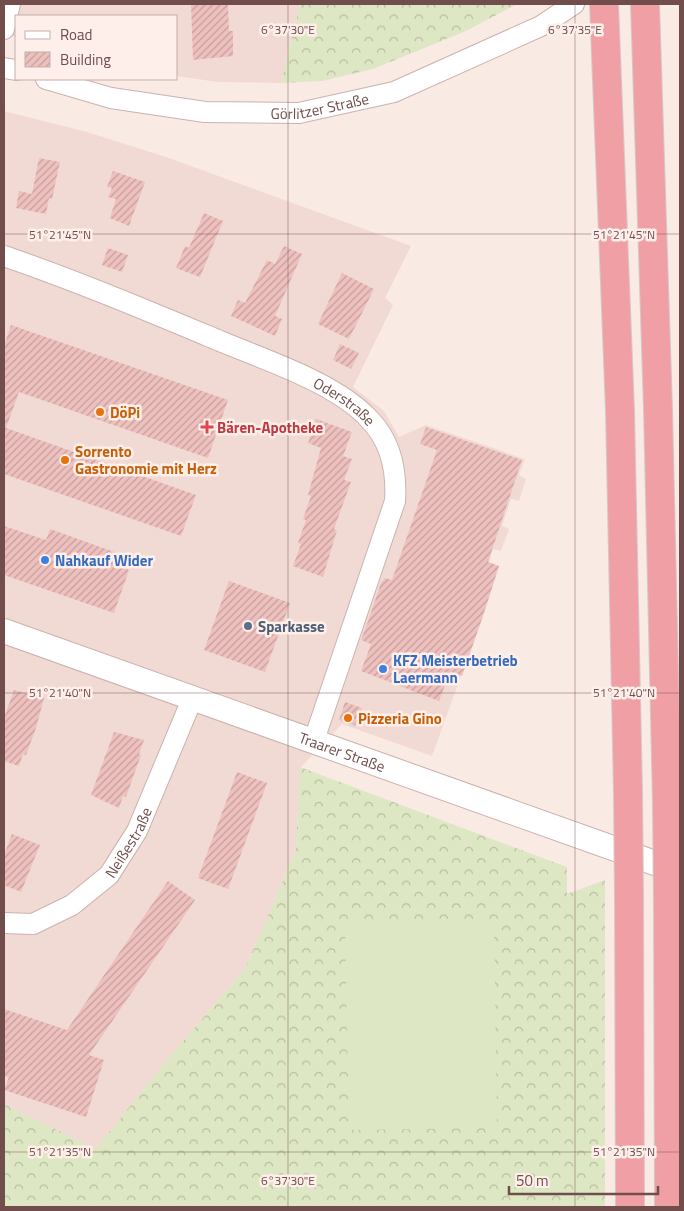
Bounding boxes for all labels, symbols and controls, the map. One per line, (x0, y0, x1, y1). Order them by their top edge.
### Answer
legend (15, 15, 178, 80)
text: 6°37'30"E (261, 20, 315, 39)
text: 6°37'35"E (548, 20, 602, 39)
text: Road (60, 23, 92, 46)
text: Building (60, 48, 111, 71)
street label: Görlitzer Straße (270, 86, 371, 125)
text: 51°21'45"N (29, 225, 91, 244)
text: 51°21'45"N (593, 225, 655, 244)
street label: Oderstraße (309, 371, 381, 431)
place label: DöPi (110, 401, 140, 424)
marker: DöPi (94, 406, 106, 418)
place label: Bären-Apotheke (217, 416, 324, 439)
marker: Bären-Apotheke (201, 421, 213, 433)
place label: Sorrento Gastronomie mit Herz (75, 440, 217, 480)
marker: Sorrento Gastronomie mit Herz (59, 454, 71, 466)
place label: Nahkauf Wider (55, 549, 153, 572)
marker: Nahkauf Wider (39, 554, 51, 566)
place label: Sparkasse (258, 615, 325, 638)
marker: Sparkasse (242, 620, 254, 632)
place label: KFZ Meisterbetrieb Laermann (393, 649, 518, 689)
marker: KFZ Meisterbetrieb Laermann (377, 663, 389, 675)
text: 51°21'40"N (29, 683, 91, 702)
text: 51°21'40"N (593, 683, 655, 702)
place label: Pizzeria Gino (358, 707, 442, 730)
marker: Pizzeria Gino (342, 712, 354, 724)
street label: Traarer Straße (296, 726, 388, 778)
street label: Neißestraße (99, 804, 157, 882)
text: 51°21'35"N (29, 1142, 91, 1161)
text: 51°21'35"N (593, 1142, 655, 1161)
scale bar (509, 1164, 658, 1196)
text: 50 m (516, 1169, 549, 1192)
text: 6°37'30"E (261, 1171, 315, 1190)

